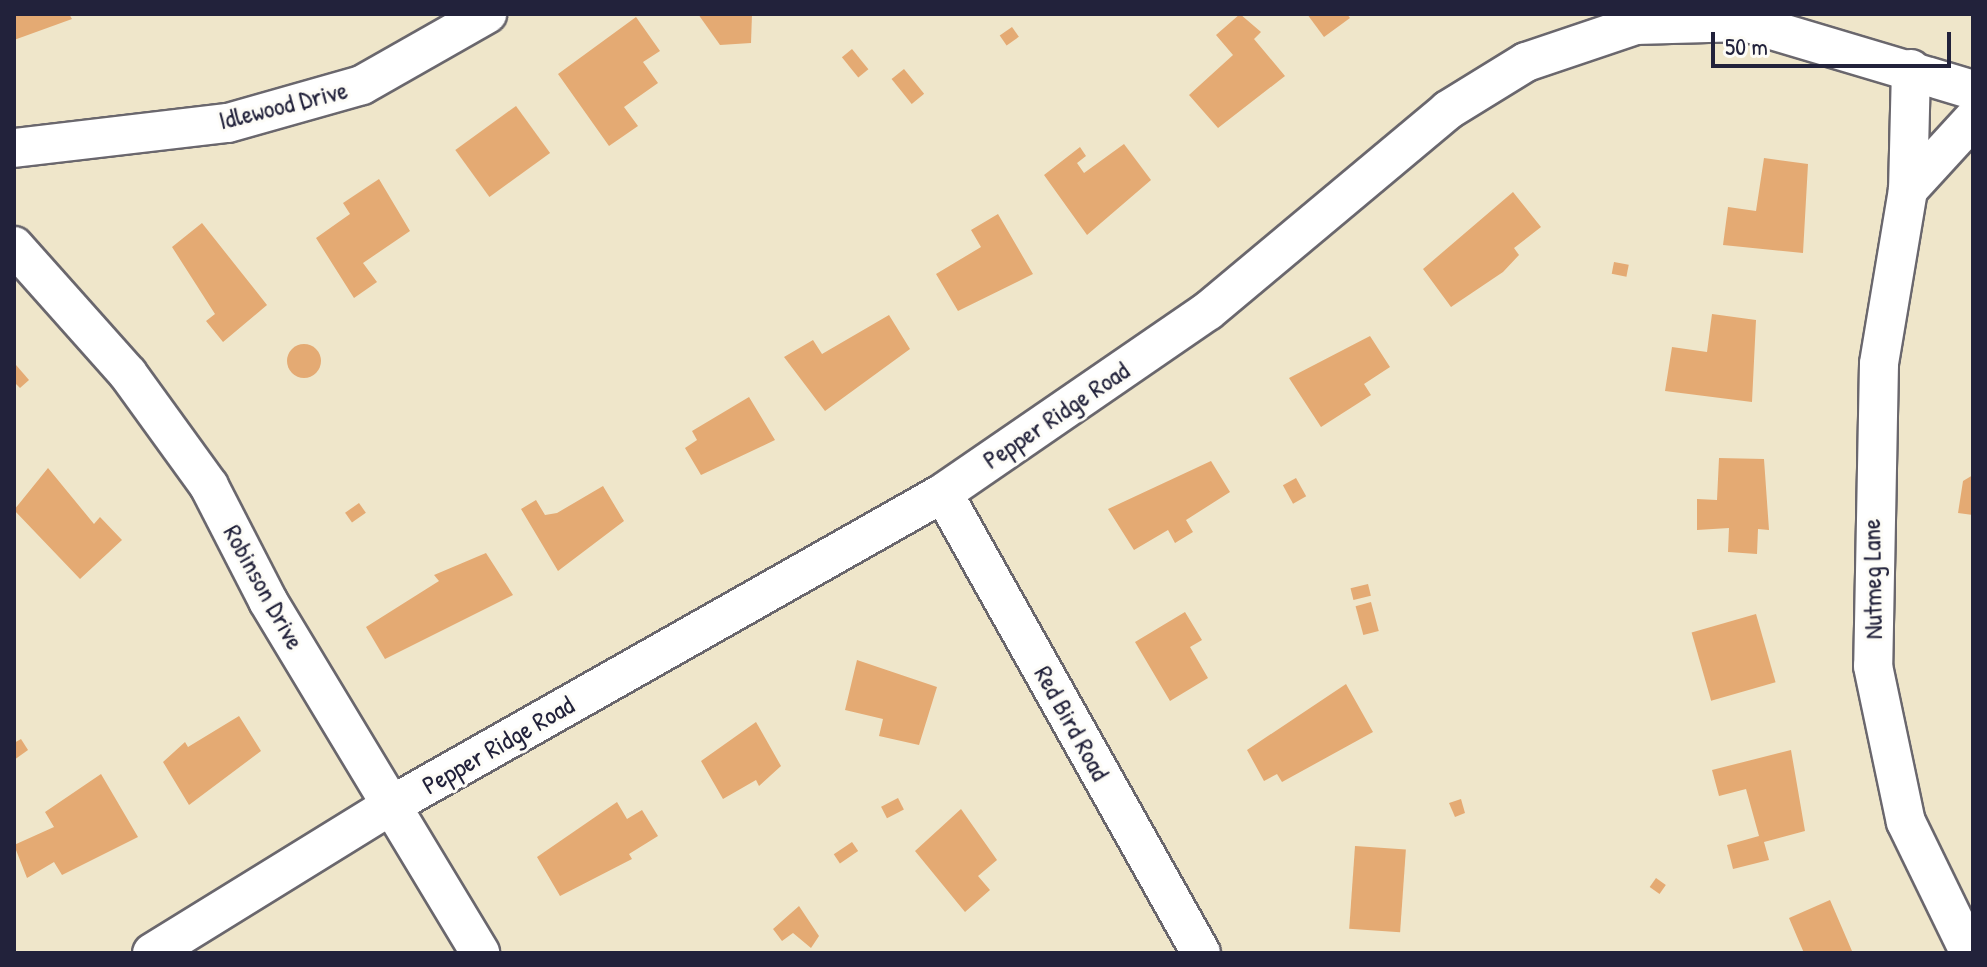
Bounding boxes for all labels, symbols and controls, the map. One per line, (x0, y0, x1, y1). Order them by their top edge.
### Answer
scale bar (1715, 16, 1955, 66)
text: 50 m (1725, 30, 1768, 62)
street label: Idlewood Drive (215, 74, 351, 136)
street label: Pepper Ridge Road (977, 355, 1135, 475)
street label: Nutmeg Lane (1855, 518, 1889, 640)
street label: Robinson Drive (217, 519, 311, 655)
street label: Red Bird Road (1028, 660, 1116, 786)
street label: Pepper Ridge Road (417, 689, 579, 801)

